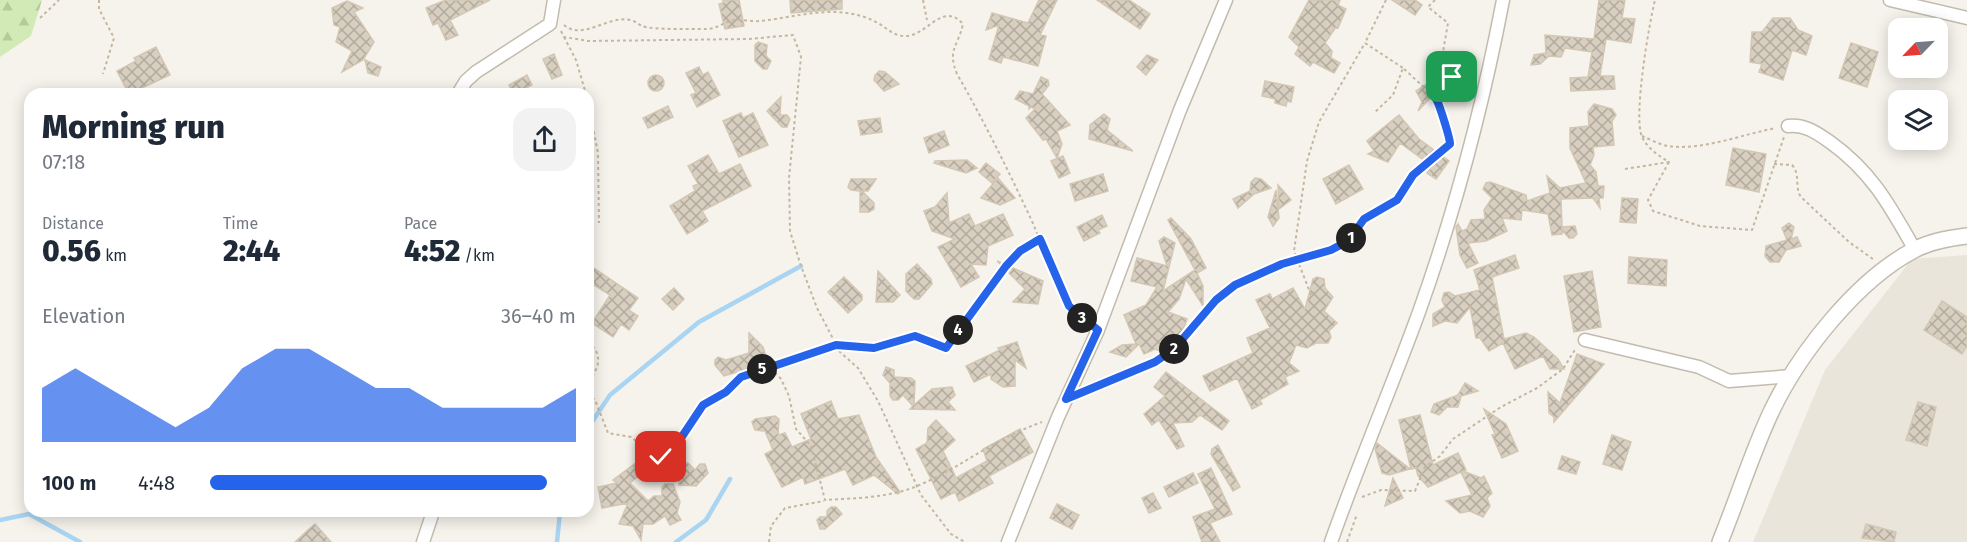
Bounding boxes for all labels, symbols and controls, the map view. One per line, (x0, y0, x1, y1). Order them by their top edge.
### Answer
north arrow (1888, 18, 1948, 78)
map controls (1888, 18, 1948, 150)
pin (1426, 51, 1477, 102)
icon: arrive (1435, 60, 1468, 93)
button: layers (1888, 90, 1948, 150)
text: Morning run (42, 107, 225, 147)
button: share (513, 108, 576, 171)
text: 07:18 (42, 150, 85, 174)
text: Distance (42, 214, 104, 233)
text: Time (223, 214, 258, 233)
text: Pace (404, 214, 437, 233)
pin: 1 (1336, 223, 1366, 253)
text: 1 (1347, 228, 1355, 247)
text: 0.56 (42, 233, 101, 269)
text: 2:44 (223, 233, 280, 269)
text: 4:52 (404, 233, 460, 269)
text: km (101, 246, 127, 265)
text: /km (460, 246, 495, 265)
pin: 3 (1067, 303, 1097, 333)
text: Elevation (42, 304, 126, 328)
text: 36–40 m (501, 304, 576, 328)
text: 3 (1078, 308, 1086, 327)
pin: 4 (943, 315, 973, 345)
text: 4 (953, 320, 963, 339)
pin: 2 (1159, 334, 1189, 364)
text: 2 (1170, 339, 1178, 358)
pin: 5 (747, 354, 777, 384)
text: 5 (758, 359, 766, 378)
pin (635, 431, 686, 482)
icon: check (644, 440, 677, 473)
text: 100 m (42, 471, 96, 495)
text: 4:48 (138, 471, 175, 495)

